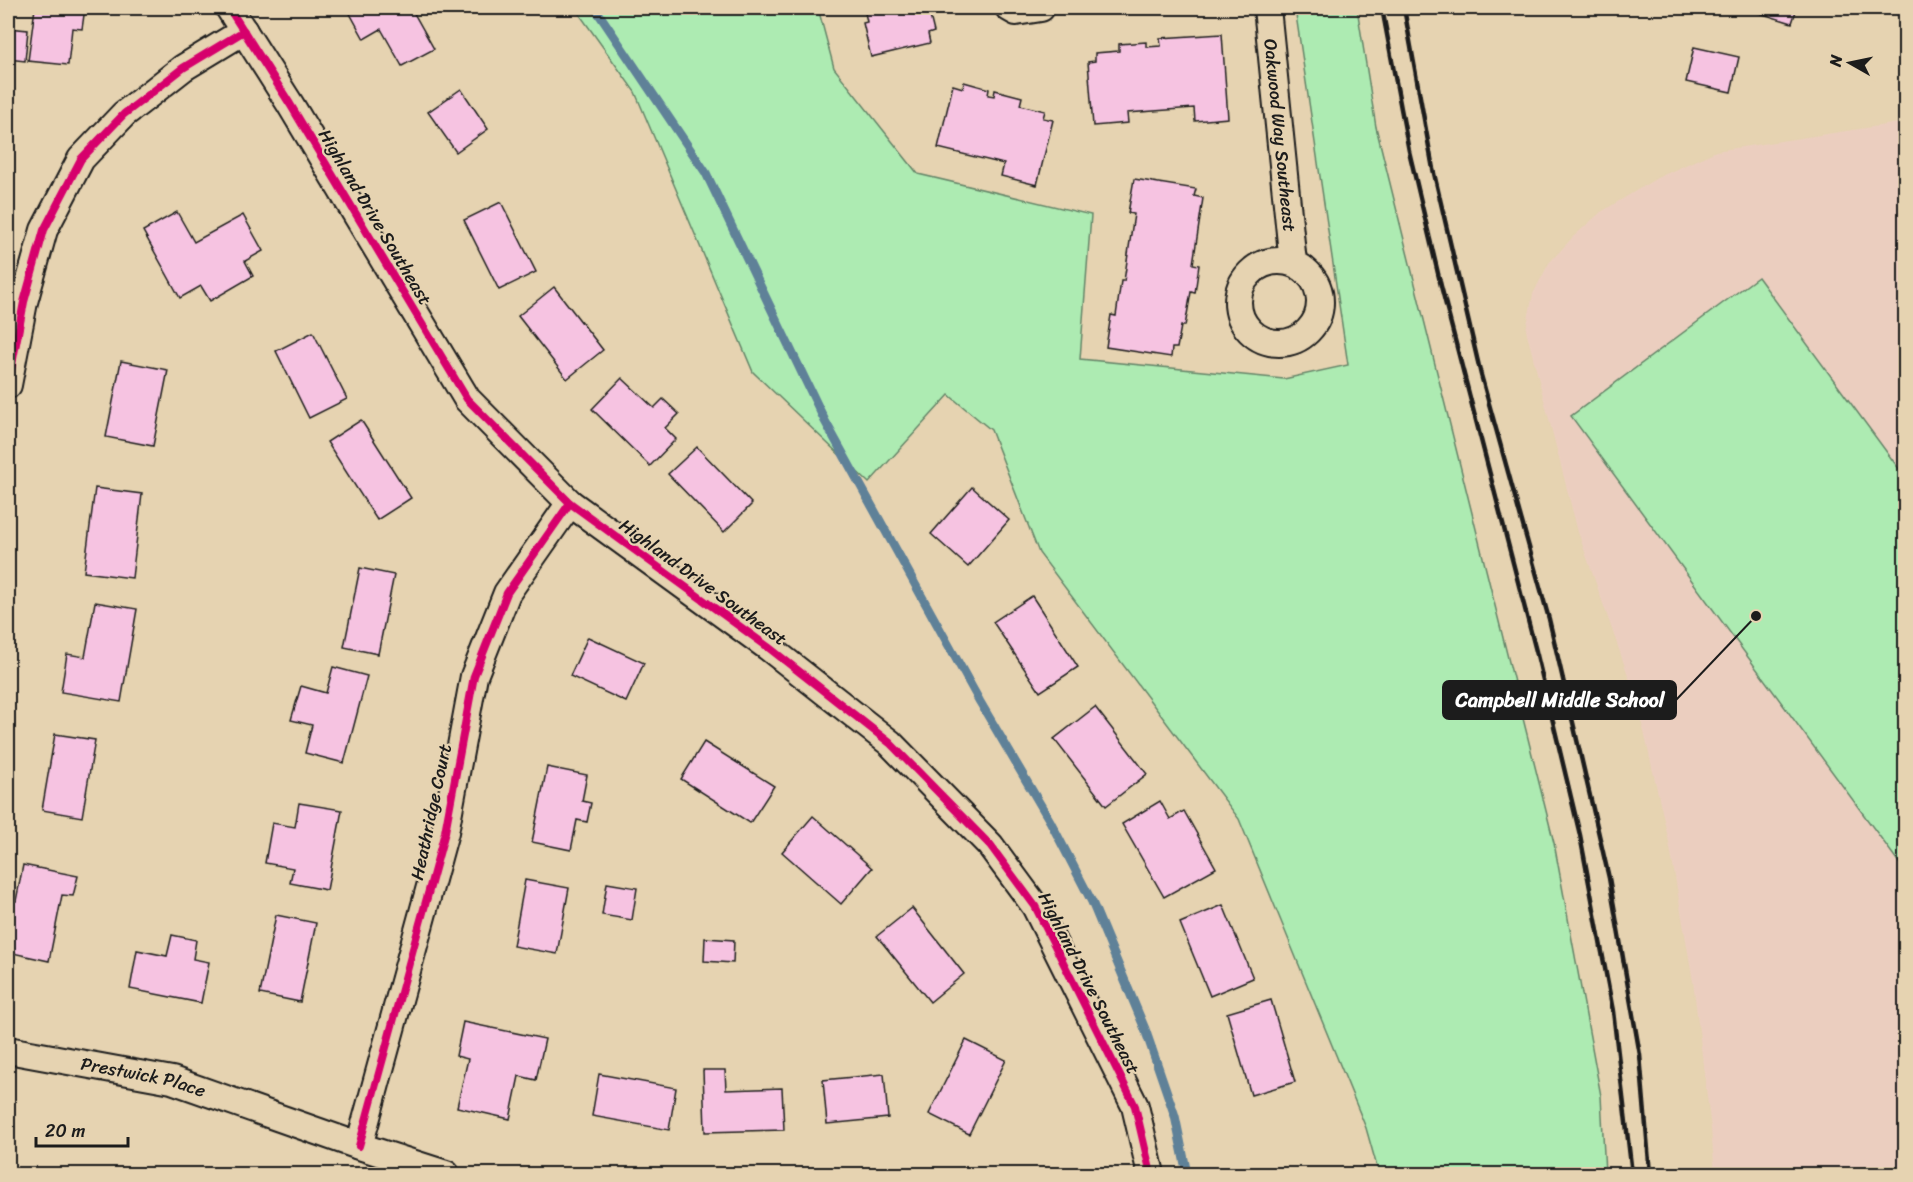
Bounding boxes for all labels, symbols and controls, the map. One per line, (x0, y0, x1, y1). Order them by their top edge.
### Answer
north arrow (1820, 33, 1880, 93)
street label: Oakwood Way Southeast (1254, 37, 1306, 234)
text: N (1820, 52, 1851, 69)
street label: Highland Drive Southeast (309, 122, 441, 312)
street label: Highland Drive Southeast (612, 510, 794, 654)
callout: Campbell Middle School (1443, 681, 1676, 719)
text: Campbell Middle School (1455, 683, 1666, 718)
street label: Heathridge Court (401, 741, 461, 883)
street label: Highland Drive Southeast (1029, 886, 1149, 1080)
street label: Prestwick Place (78, 1048, 210, 1107)
scale bar (36, 1110, 128, 1148)
text: 20 m (45, 1115, 85, 1147)

